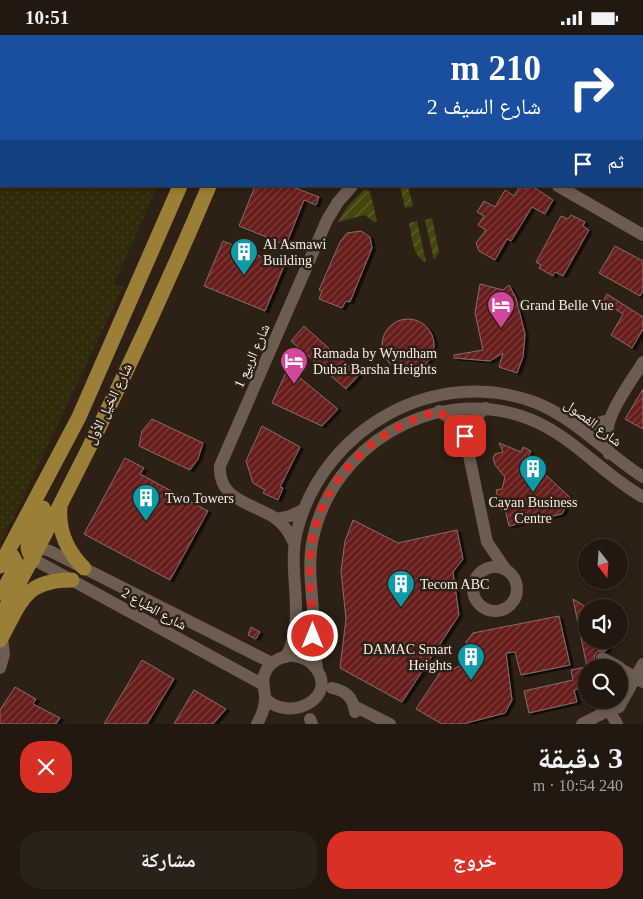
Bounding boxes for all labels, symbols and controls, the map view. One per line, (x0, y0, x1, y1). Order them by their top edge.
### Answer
text: 10:51 (25, 7, 69, 28)
text: 210 m (451, 49, 541, 88)
icon: right (559, 55, 624, 120)
text: شارع السيف 2 (427, 94, 541, 119)
icon: arrive (569, 150, 597, 178)
text: ثم (607, 151, 624, 172)
building icon: Al Asmawi Building (229, 237, 259, 276)
place label: Al Asmawi Building (263, 237, 327, 268)
hotel icon: Grand Belle Vue (486, 290, 516, 329)
place label: Grand Belle Vue (520, 298, 614, 313)
street label: شارع الربيع 1 (231, 322, 275, 391)
hotel icon: Ramada by Wyndham Dubai Barsha Heights (279, 346, 309, 385)
place label: Ramada by Wyndham Dubai Barsha Heights (313, 346, 437, 377)
street label: شارع الخيل الأول (83, 361, 137, 448)
street label: شارع الفصول (560, 397, 625, 451)
pin (444, 415, 486, 457)
icon: arrive (451, 422, 479, 450)
building icon: Cayan Business Centre (518, 454, 548, 493)
building icon: Two Towers (131, 483, 161, 522)
place label: Two Towers (165, 491, 234, 506)
place label: Cayan Business Centre (488, 495, 578, 526)
north arrow (578, 539, 628, 589)
map controls (578, 539, 628, 709)
building icon: Tecom ABC (386, 569, 416, 608)
place label: Tecom ABC (420, 577, 489, 592)
street label: شارع الطباع 2 (118, 585, 189, 635)
button: sound (578, 599, 628, 649)
position arrow (286, 609, 338, 661)
place label: DAMAC Smart Heights (363, 642, 452, 673)
building icon: DAMAC Smart Heights (456, 642, 486, 681)
button: search (578, 659, 628, 709)
button: close (20, 741, 72, 793)
text: 3 دقيقة (538, 741, 623, 774)
text: 240 m · 10:54 (533, 777, 623, 794)
button: مشاركة (20, 831, 317, 889)
button: خروج (327, 831, 623, 889)

